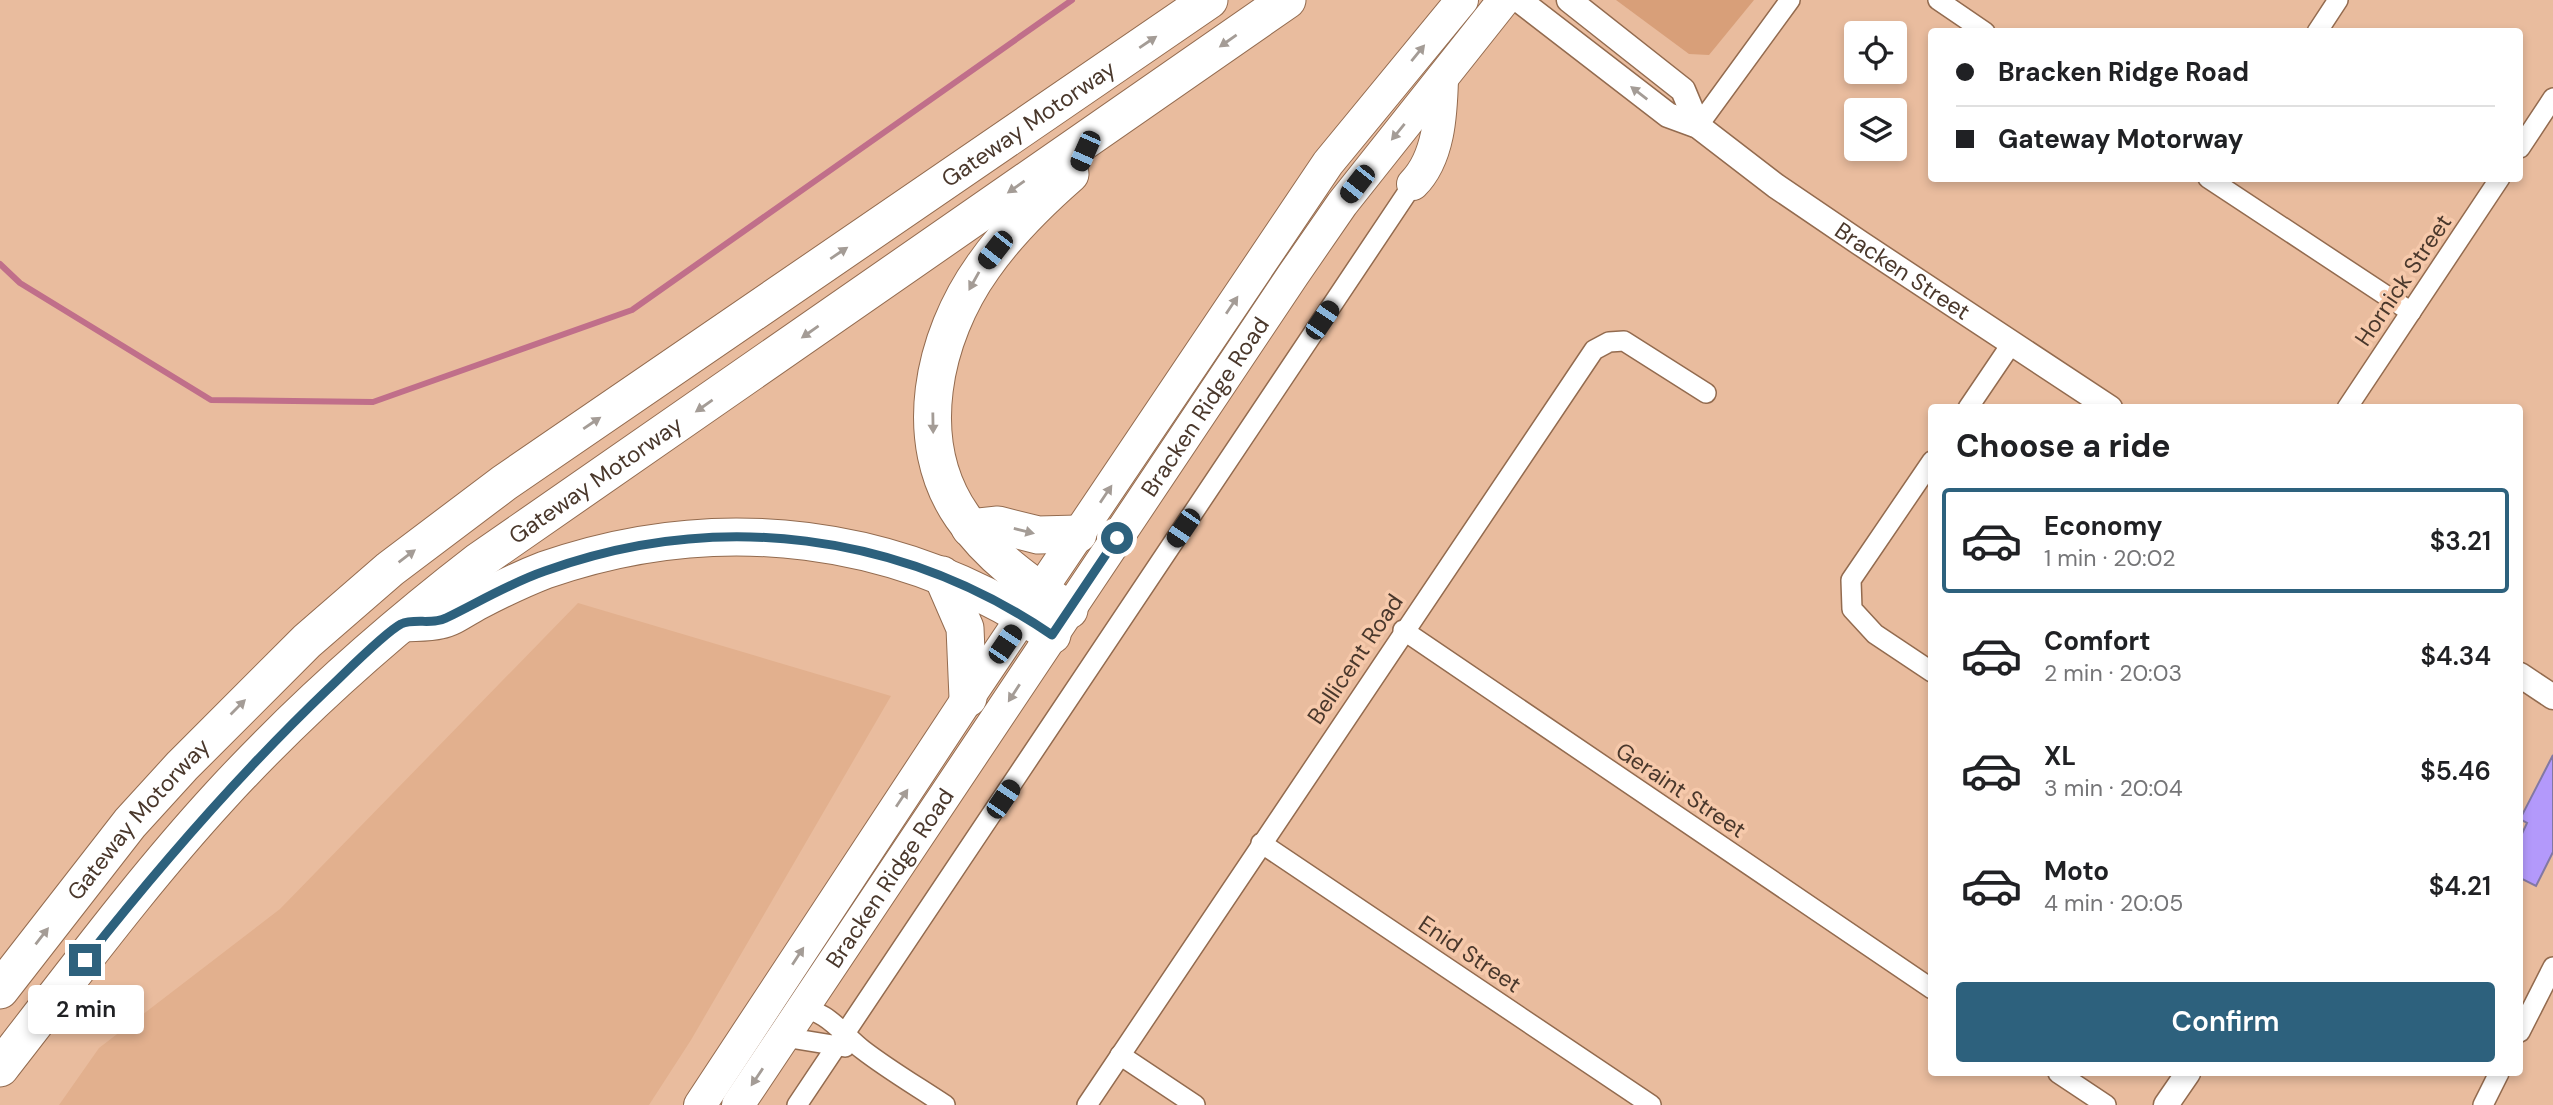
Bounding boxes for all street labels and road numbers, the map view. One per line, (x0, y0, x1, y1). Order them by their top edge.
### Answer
street label: Gateway Motorway (936, 53, 1122, 194)
street label: Hornick Street (2348, 208, 2458, 352)
street label: Bracken Street (1829, 215, 1976, 327)
street label: Bracken Ridge Road (1134, 311, 1276, 502)
street label: Gateway Motorway (503, 409, 688, 551)
street label: Bellicent Road (1300, 588, 1410, 730)
street label: Gateway Motorway (60, 732, 216, 906)
street label: Geraint Street (1610, 735, 1752, 845)
street label: Bracken Ridge Road (819, 782, 961, 974)
street label: Enid Street (1413, 909, 1527, 999)

